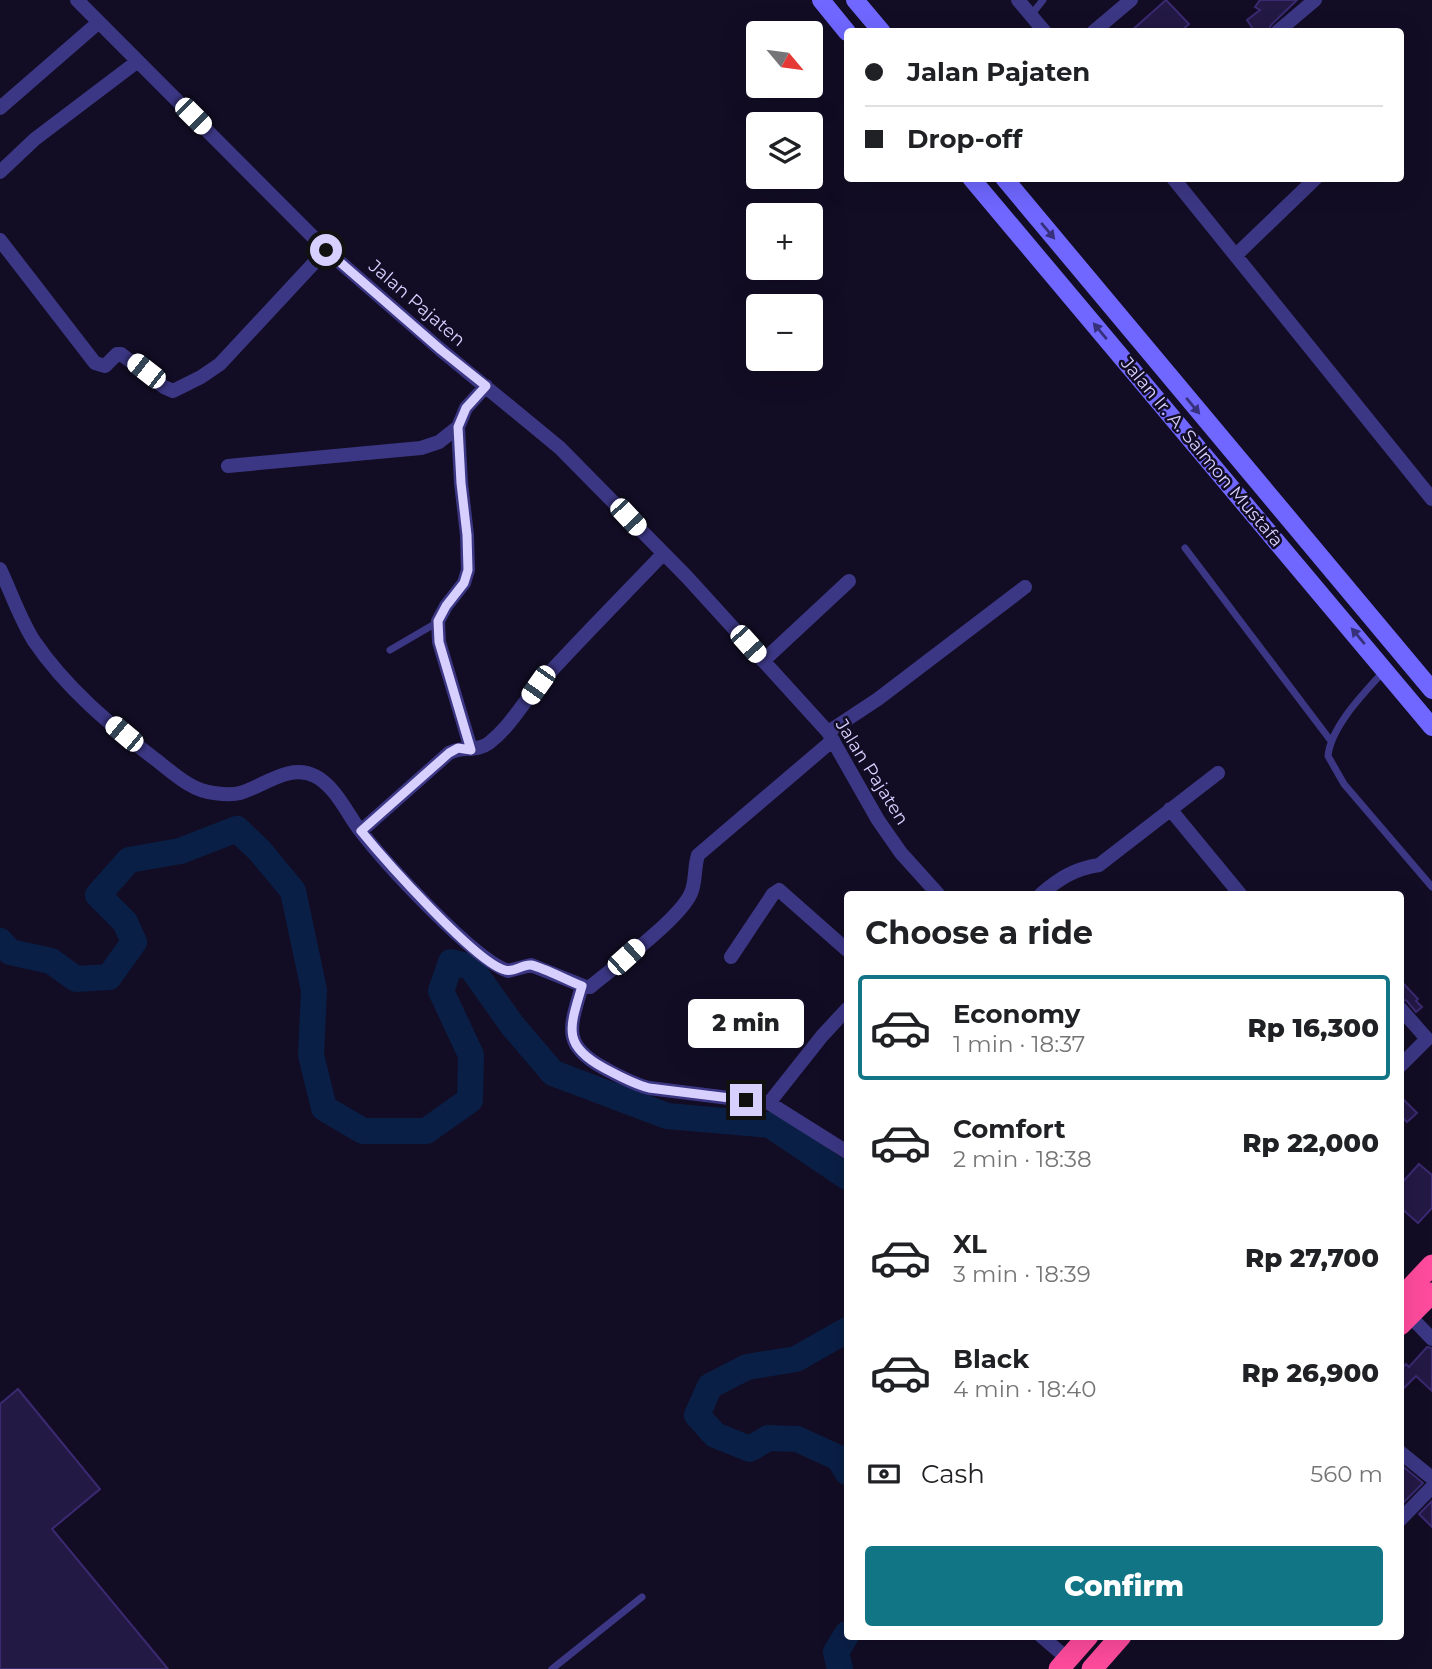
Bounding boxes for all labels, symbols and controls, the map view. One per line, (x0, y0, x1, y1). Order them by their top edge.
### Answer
north arrow (746, 21, 822, 98)
map controls (746, 21, 823, 371)
text: Jalan Pajaten (907, 56, 1090, 88)
car (171, 94, 216, 138)
button: layers (746, 112, 823, 189)
text: Drop-off (907, 123, 1022, 155)
button: + (746, 203, 823, 280)
one-way arrow (1040, 222, 1056, 240)
route start (310, 234, 342, 266)
street label: Jalan Pajaten (363, 254, 470, 351)
button: − (746, 294, 823, 371)
one-way arrow (1093, 323, 1108, 340)
car (123, 350, 170, 392)
street label: Jalan Ir. A. Salmon Mustafa (1115, 352, 1288, 551)
one-way arrow (1186, 396, 1201, 414)
car (606, 494, 651, 540)
car (727, 621, 770, 667)
one-way arrow (1350, 628, 1365, 646)
car (518, 662, 559, 708)
car (102, 712, 147, 756)
street label: Jalan Pajaten (830, 714, 913, 829)
text: Choose a ride (865, 913, 1093, 952)
car (604, 935, 649, 979)
icon: car (869, 996, 932, 1059)
callout: 2 min (688, 998, 804, 1048)
text: Economy (953, 998, 1080, 1030)
text: 2 min (712, 1009, 780, 1037)
text: Rp 16,300 (1248, 1012, 1379, 1044)
text: 1 min · 18:37 (953, 1030, 1085, 1058)
route end (730, 1084, 762, 1116)
icon: car (869, 1111, 932, 1174)
text: Comfort (953, 1113, 1065, 1145)
text: Rp 22,000 (1242, 1127, 1379, 1159)
text: 2 min · 18:38 (953, 1145, 1092, 1173)
icon: car (869, 1226, 932, 1289)
text: XL (953, 1228, 987, 1260)
text: Rp 27,700 (1245, 1242, 1379, 1274)
text: 3 min · 18:39 (953, 1260, 1091, 1288)
icon: car (869, 1341, 932, 1404)
text: Black (953, 1343, 1029, 1375)
text: Rp 26,900 (1242, 1357, 1379, 1389)
text: 4 min · 18:40 (953, 1375, 1097, 1403)
icon: cash (865, 1455, 903, 1493)
text: Cash (921, 1458, 985, 1490)
text: 560 m (1310, 1460, 1383, 1488)
button: Confirm (865, 1546, 1383, 1626)

